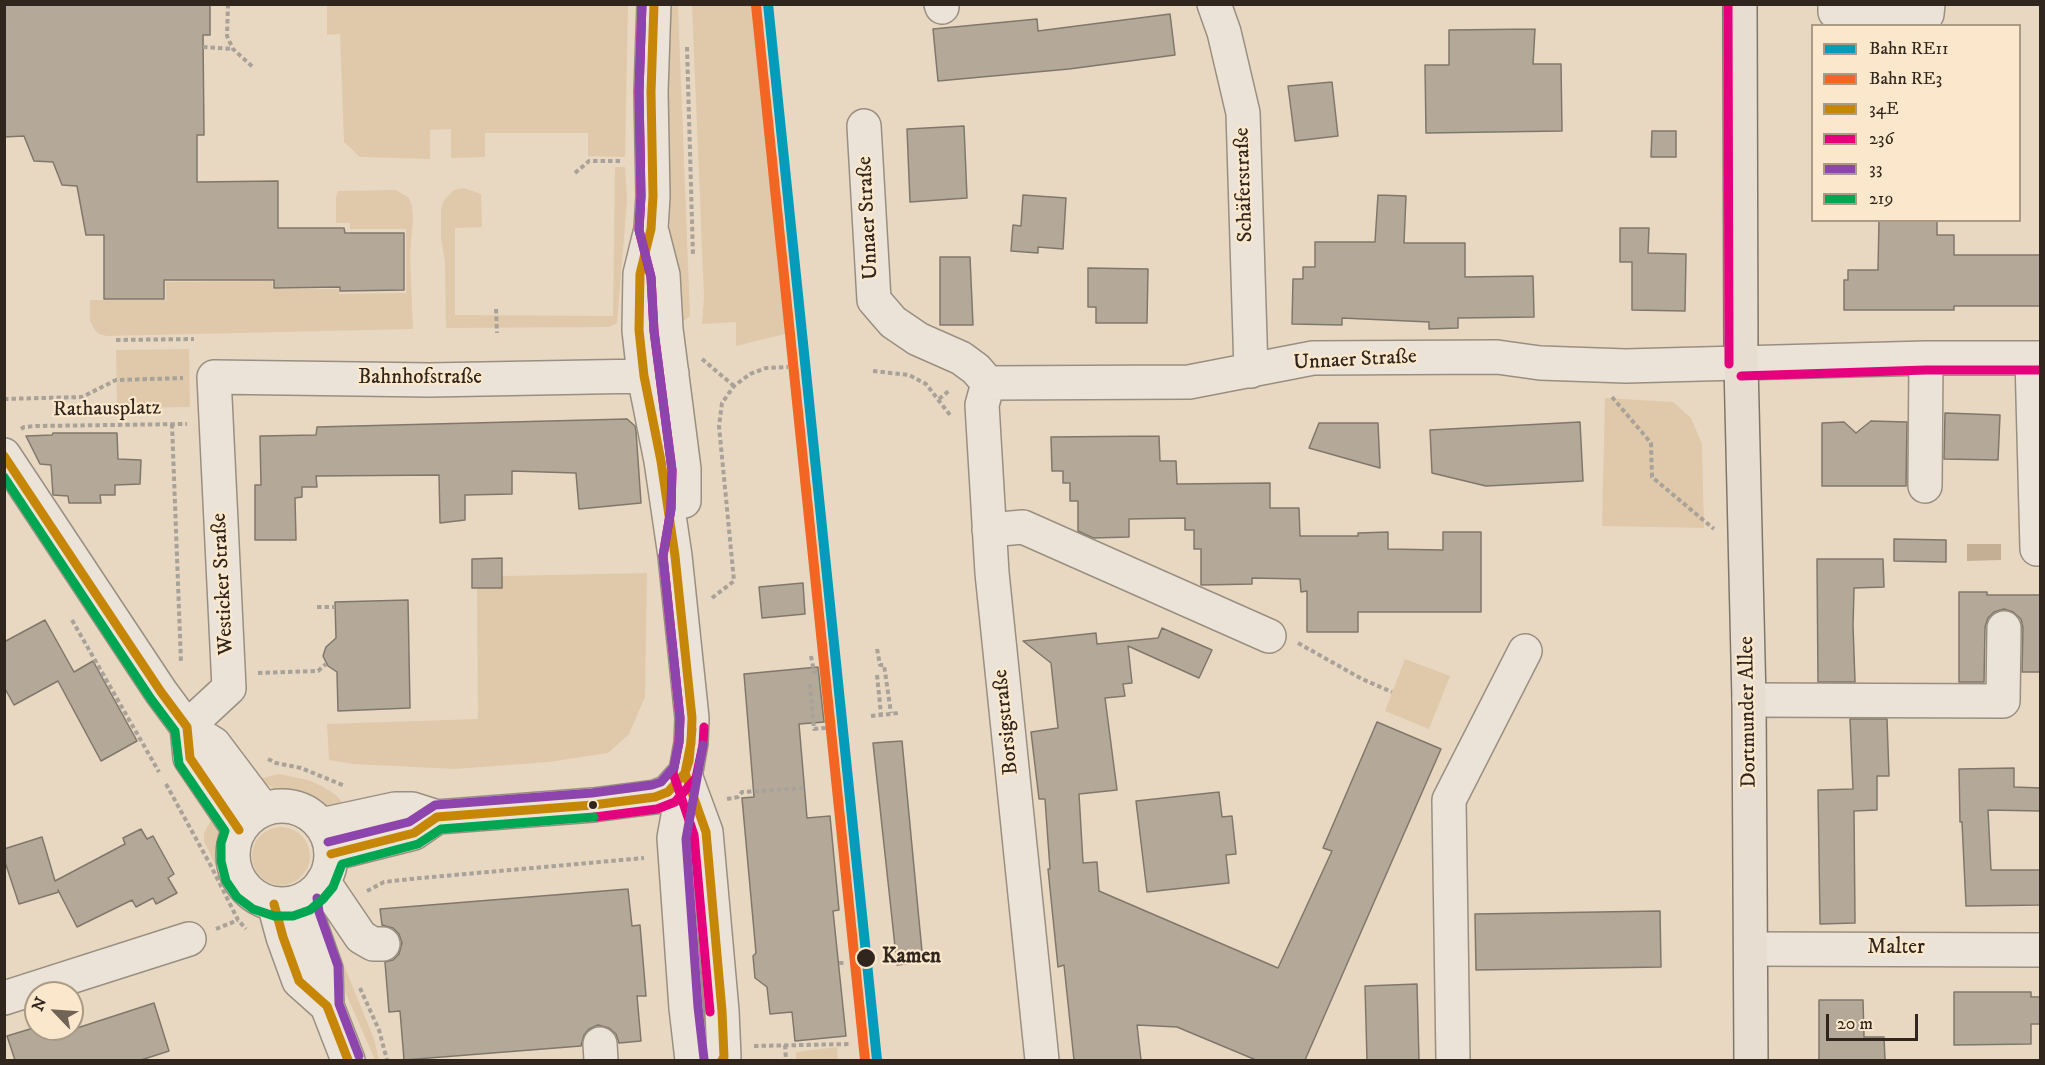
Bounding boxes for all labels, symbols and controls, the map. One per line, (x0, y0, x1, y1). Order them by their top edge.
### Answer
legend (1811, 24, 2021, 222)
text: Bahn RE11 (1869, 38, 1949, 60)
text: Bahn RE3 (1869, 68, 1942, 90)
text: 34E (1869, 98, 1899, 120)
street label: Schäferstraße (1230, 127, 1260, 243)
text: 236 (1869, 128, 1894, 150)
street label: Unnaer Straße (853, 156, 885, 280)
text: 33 (1869, 158, 1882, 180)
text: 219 (1869, 188, 1893, 210)
street label: Unnaer Straße (1293, 345, 1417, 377)
street label: Bahnhofstraße (358, 366, 482, 392)
street label: Rathausplatz (53, 396, 161, 424)
street label: Westicker Straße (208, 512, 240, 656)
street label: Dortmunder Allee (1735, 636, 1763, 788)
street label: Borsigstraße (989, 668, 1025, 776)
unlabelled marker (587, 799, 599, 811)
street label: Malter (1867, 936, 1925, 962)
place label: Kamen (882, 945, 941, 971)
marker: Kamen (855, 947, 877, 969)
north arrow (24, 981, 84, 1041)
text: N (28, 994, 51, 1014)
scale bar (1829, 1002, 1920, 1040)
text: 20 m (1837, 1013, 1873, 1035)

